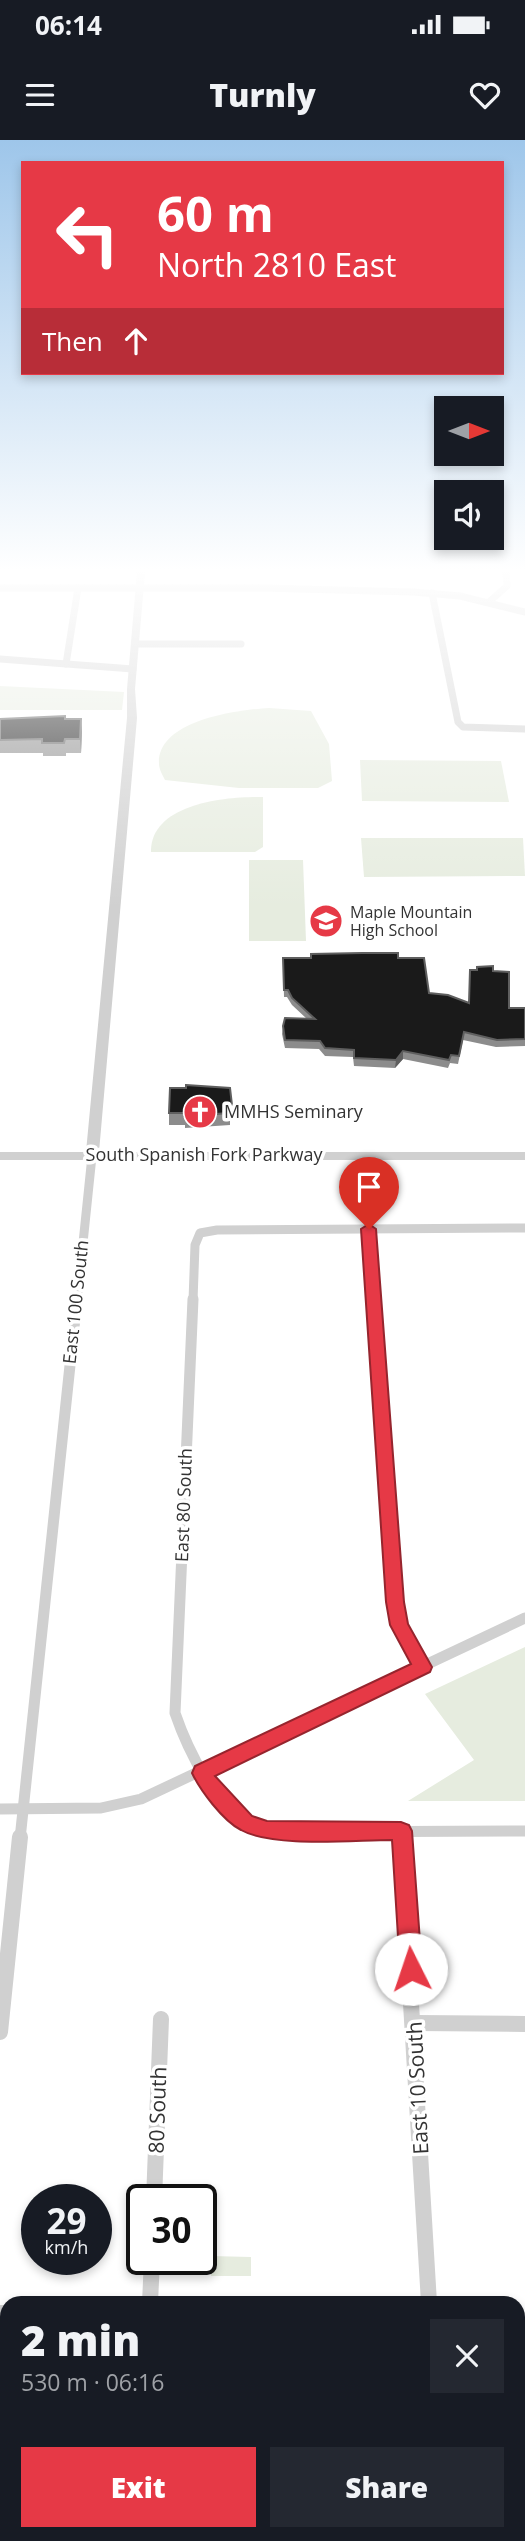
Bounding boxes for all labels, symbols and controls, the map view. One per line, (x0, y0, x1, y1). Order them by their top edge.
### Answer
text: 06:14 (35, 7, 102, 43)
text: Turnly (209, 73, 316, 116)
icon: menu (21, 76, 59, 114)
icon: heart (466, 76, 504, 114)
text: 60 m (157, 180, 274, 246)
icon: left (42, 189, 133, 280)
text: North 2810 East (157, 243, 396, 286)
icon: ahead (117, 322, 155, 360)
text: Then (42, 323, 103, 359)
north arrow (434, 396, 504, 466)
map controls (434, 396, 504, 550)
button: sound (434, 480, 504, 550)
place label: Maple Mountain High School (350, 901, 472, 941)
school or university icon: Maple Mountain High School (307, 902, 345, 940)
church icon: MMHS Seminary (181, 1093, 219, 1131)
place label: MMHS Seminary (224, 1099, 364, 1123)
street label: South Spanish Fork Parkway (86, 1142, 323, 1166)
pin (339, 1157, 399, 1229)
icon: arrive (350, 1168, 388, 1206)
street label: East 100 South (57, 1239, 93, 1365)
street label: East 80 South (169, 1448, 197, 1562)
position arrow (374, 1932, 448, 2006)
street label: East 10 South (400, 2021, 434, 2155)
street label: 80 South (141, 2066, 173, 2154)
speed limit sign: 30 (126, 2184, 217, 2275)
text: 29 (46, 2197, 87, 2244)
text: km/h (45, 2235, 88, 2259)
text: 2 min (21, 2311, 140, 2368)
button: close (430, 2319, 504, 2393)
text: 530 m · 06:16 (21, 2366, 164, 2398)
button: Exit (21, 2447, 256, 2527)
button: Share (270, 2447, 504, 2527)

